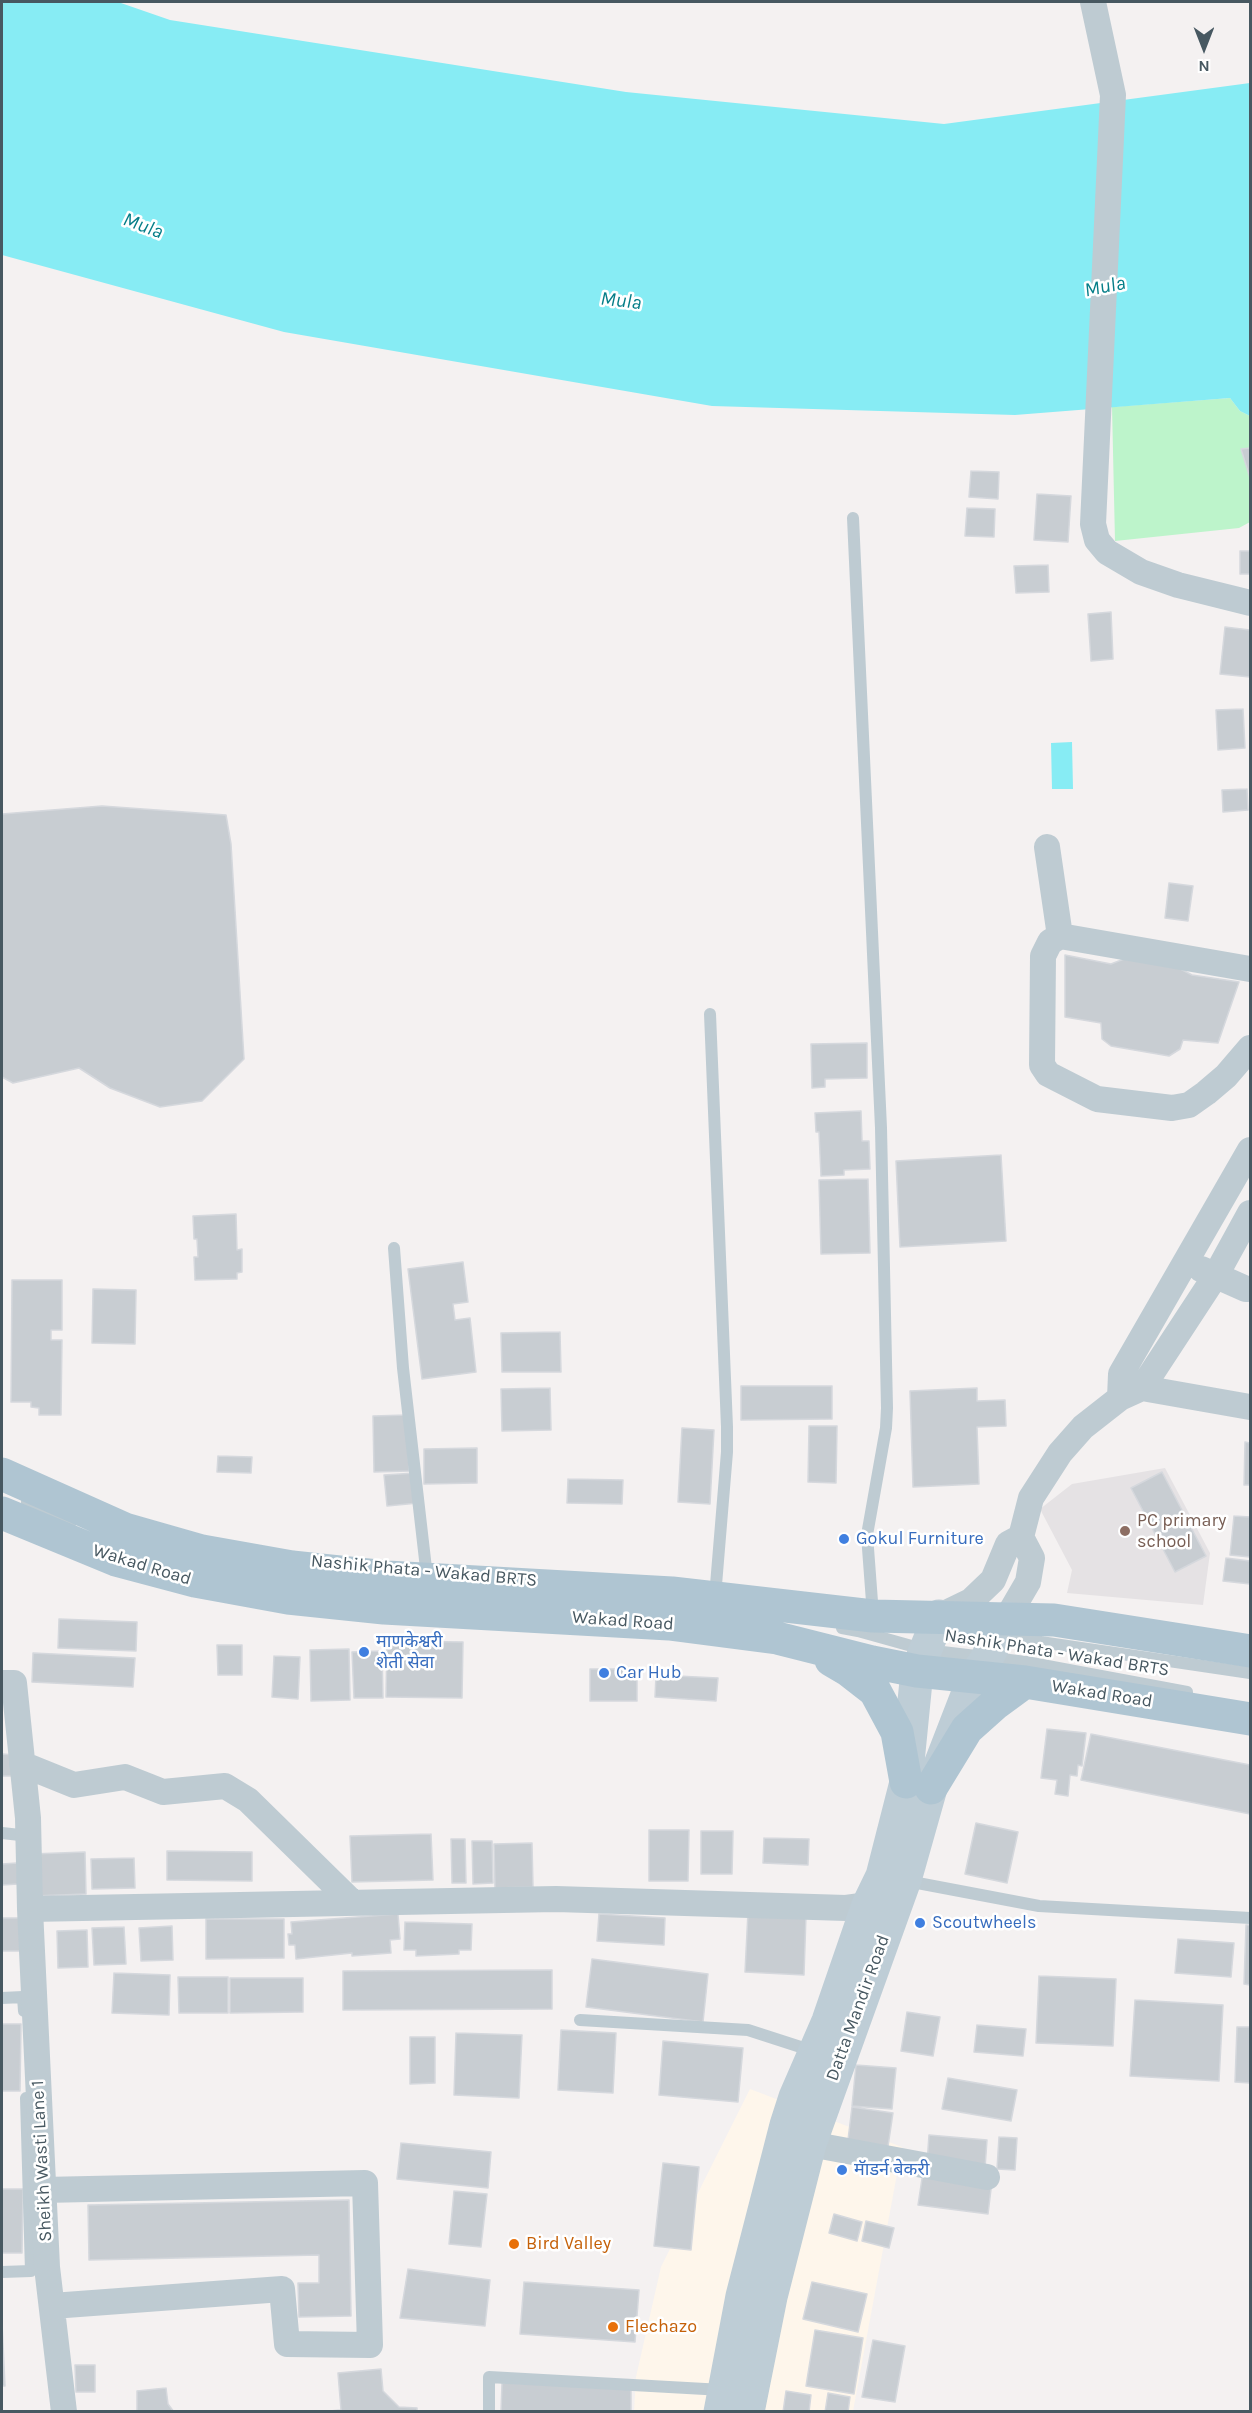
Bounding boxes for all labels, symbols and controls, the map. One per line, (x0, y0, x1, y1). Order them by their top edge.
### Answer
north arrow (1174, 18, 1234, 78)
text: N (1198, 57, 1210, 76)
water label: Mula (119, 207, 167, 245)
water label: Mula (1082, 271, 1128, 303)
water label: Mula (599, 287, 643, 315)
place label: PC primary school (1137, 1510, 1226, 1552)
marker: PC primary school (1118, 1524, 1132, 1538)
place label: Gokul Furniture (856, 1528, 984, 1550)
marker: Gokul Furniture (837, 1532, 851, 1546)
street label: Wakad Road (90, 1540, 194, 1590)
street label: Nashik Phata - Wakad BRTS (310, 1550, 538, 1592)
street label: Wakad Road (571, 1607, 675, 1635)
street label: Nashik Phata - Wakad BRTS (943, 1625, 1171, 1681)
place label: माणकेश्वरी शेती सेवा (376, 1631, 443, 1674)
marker: माणकेश्वरी शेती सेवा (357, 1645, 371, 1659)
place label: Car Hub (616, 1662, 681, 1684)
marker: Car Hub (597, 1666, 611, 1680)
street label: Wakad Road (1050, 1675, 1154, 1713)
place label: Scoutwheels (932, 1912, 1037, 1934)
marker: Scoutwheels (913, 1916, 927, 1930)
street label: Datta Mandir Road (822, 1932, 894, 2084)
street label: Sheikh Wasti Lane 1 (27, 2080, 57, 2242)
place label: मॅाडर्न बेकरी (854, 2159, 929, 2181)
marker: मॅाडर्न बेकरी (835, 2163, 849, 2177)
place label: Bird Valley (526, 2233, 611, 2255)
marker: Bird Valley (507, 2237, 521, 2251)
place label: Flechazo (625, 2316, 697, 2338)
marker: Flechazo (606, 2320, 620, 2334)

